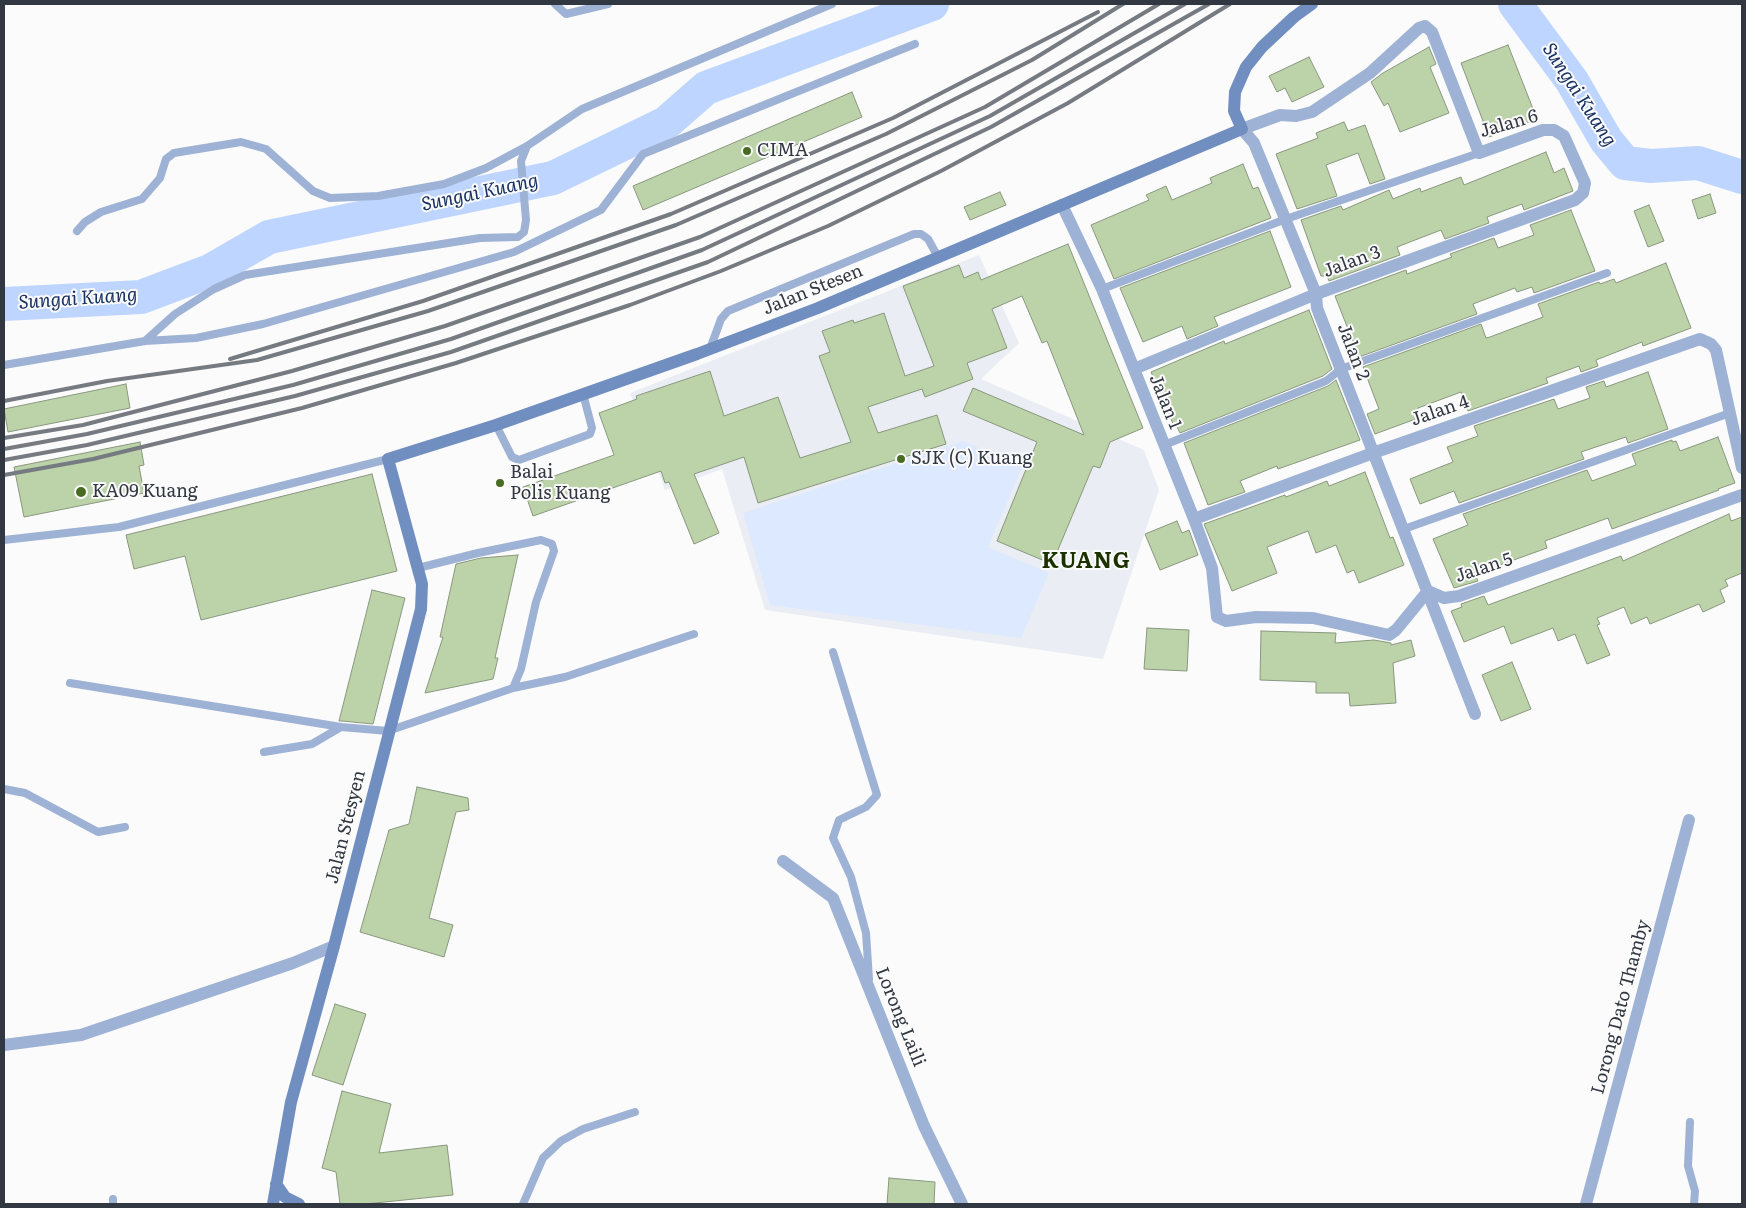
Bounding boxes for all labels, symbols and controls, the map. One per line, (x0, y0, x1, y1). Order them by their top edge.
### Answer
water label: Sungai Kuang (1537, 39, 1621, 151)
street label: Jalan 6 (1477, 105, 1541, 143)
place label: CIMA (757, 140, 808, 162)
marker: CIMA (741, 145, 753, 157)
water label: Sungai Kuang (420, 169, 540, 217)
street label: Jalan 3 (1320, 242, 1384, 282)
street label: Jalan Stesen (760, 260, 866, 320)
water label: Sungai Kuang (18, 283, 138, 315)
street label: Jalan 2 (1332, 320, 1374, 384)
street label: Jalan 1 (1144, 371, 1186, 433)
street label: Jalan 4 (1408, 391, 1472, 431)
place label: SJK (C) Kuang (911, 448, 1033, 470)
marker: SJK (C) Kuang (895, 453, 907, 465)
place label: Balai Polis Kuang (510, 462, 611, 504)
marker: Balai Polis Kuang (494, 477, 506, 489)
place label: KA09 Kuang (92, 481, 198, 503)
marker: KA09 Kuang (74, 485, 88, 499)
district label: KUANG (1041, 549, 1131, 575)
street label: Jalan 5 (1453, 549, 1515, 587)
street label: Jalan Stesyen (322, 768, 370, 886)
street label: Lorong Dato Thamby (1587, 917, 1655, 1097)
street label: Lorong Laili (870, 964, 930, 1070)

